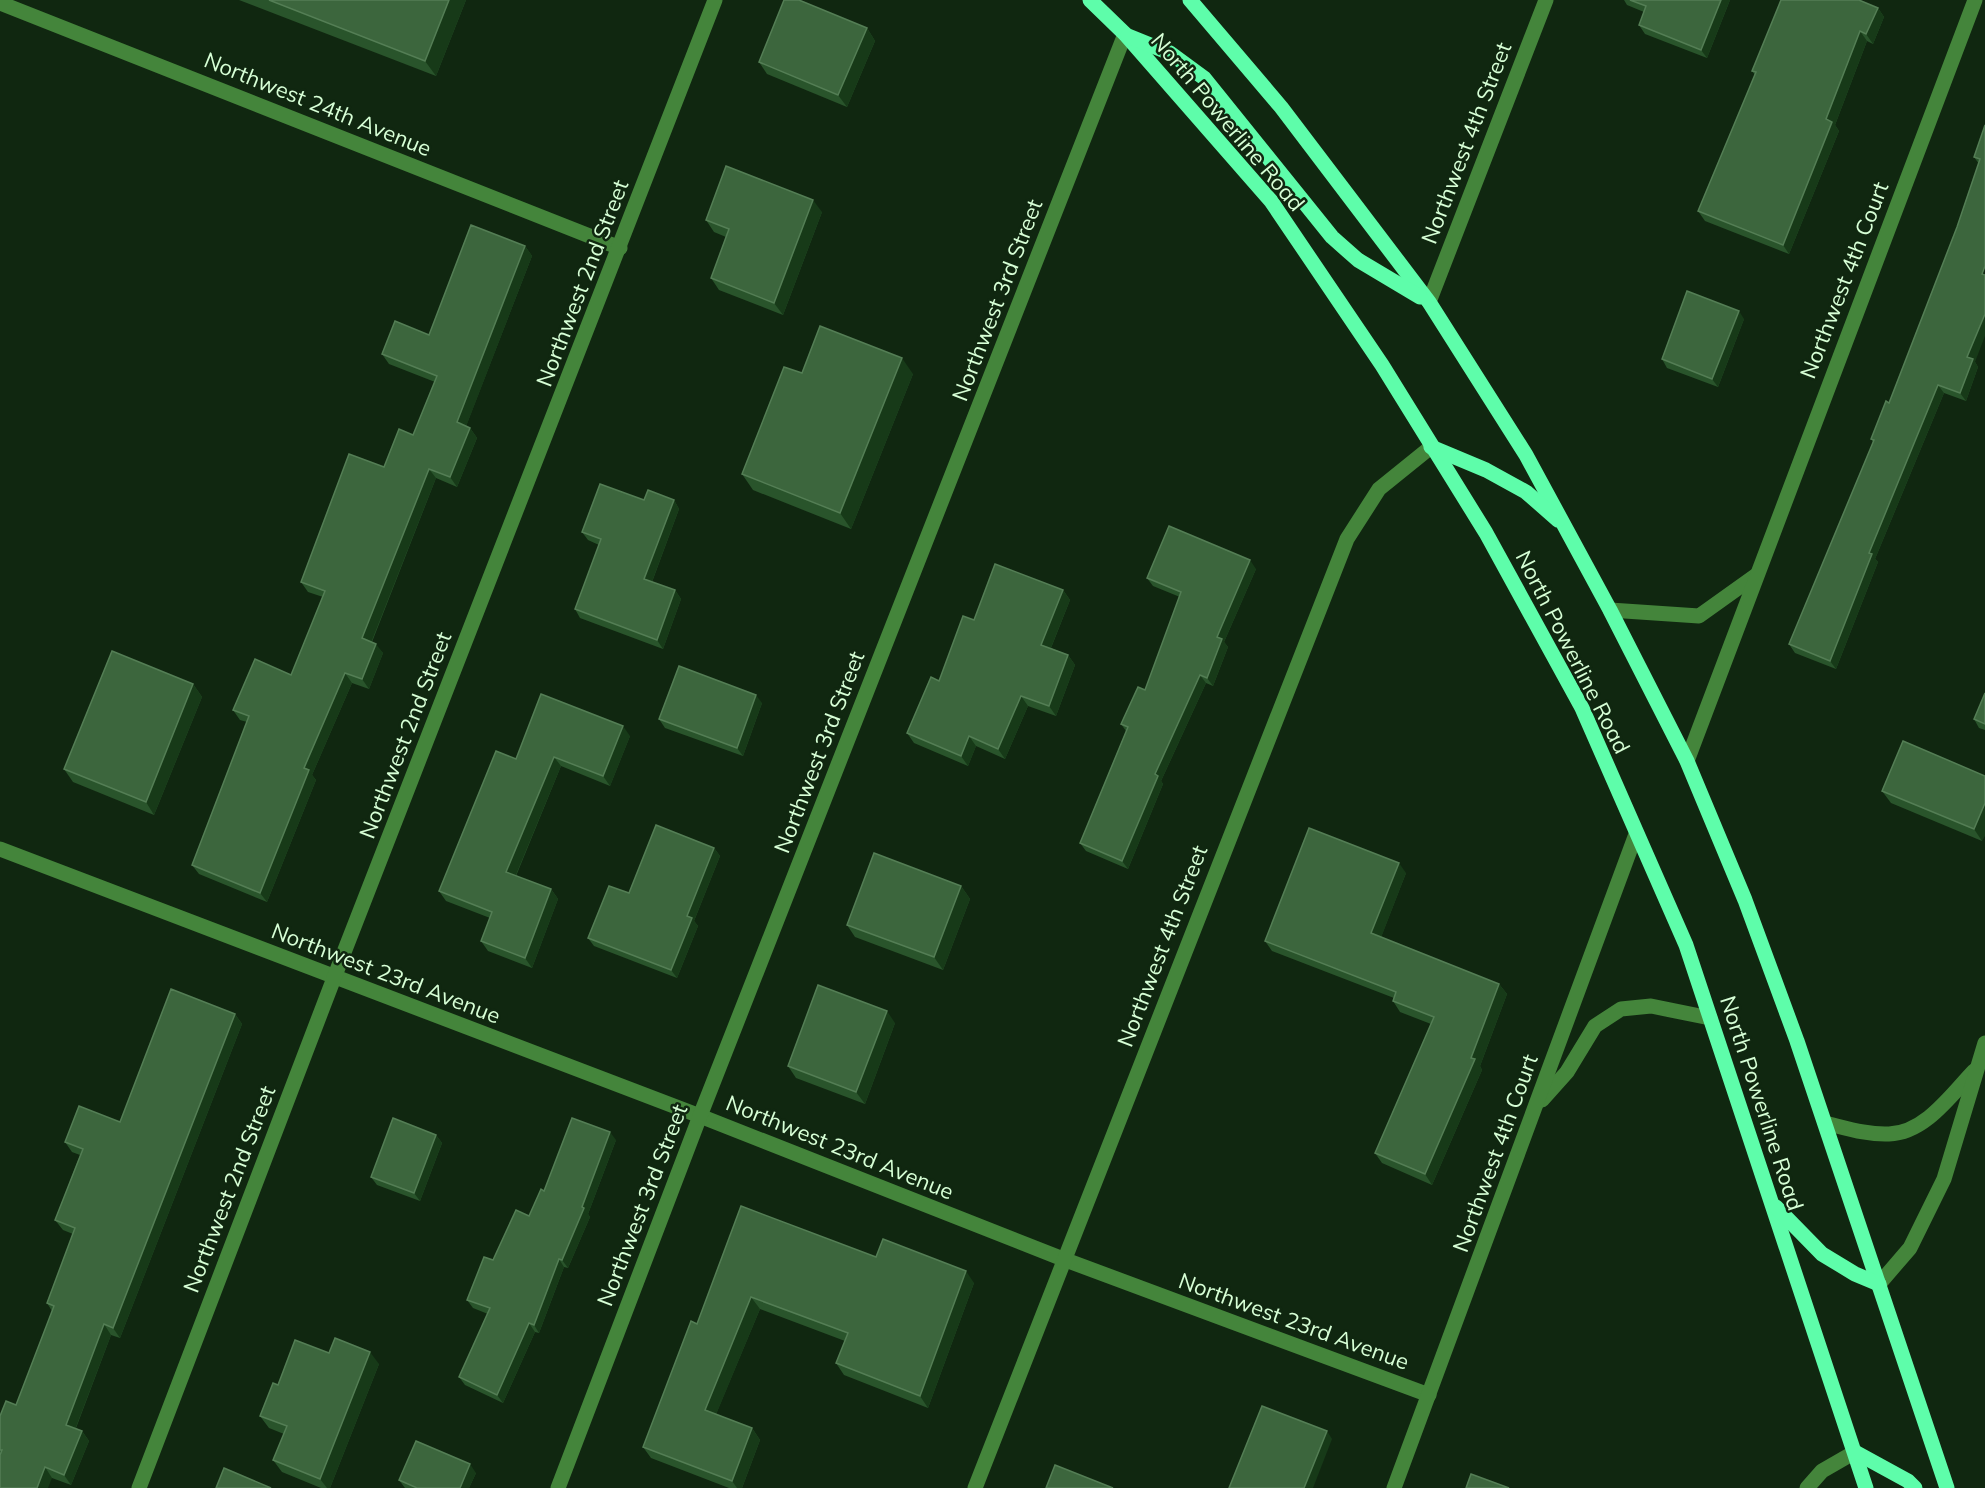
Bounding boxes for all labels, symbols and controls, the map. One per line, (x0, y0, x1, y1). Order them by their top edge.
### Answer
street label: North Powerline Road (1145, 27, 1311, 217)
street label: Northwest 4th Street (1415, 38, 1517, 248)
street label: Northwest 24th Avenue (200, 46, 436, 162)
street label: Northwest 2nd Street (530, 175, 634, 390)
street label: Northwest 4th Court (1794, 177, 1895, 382)
street label: Northwest 3rd Street (946, 195, 1049, 405)
street label: North Powerline Road (1510, 546, 1636, 758)
street label: Northwest 2nd Street (353, 627, 457, 842)
street label: Northwest 3rd Street (768, 647, 871, 857)
street label: Northwest 4th Street (1111, 841, 1213, 1051)
street label: Northwest 23rd Avenue (268, 916, 504, 1030)
street label: North Powerline Road (1714, 992, 1810, 1214)
street label: Northwest 4th Court (1446, 1050, 1544, 1256)
street label: Northwest 2nd Street (177, 1081, 281, 1296)
street label: Northwest 23rd Avenue (722, 1088, 958, 1206)
street label: Northwest 3rd Street (591, 1100, 694, 1310)
street label: Northwest 23rd Avenue (1175, 1266, 1413, 1376)

